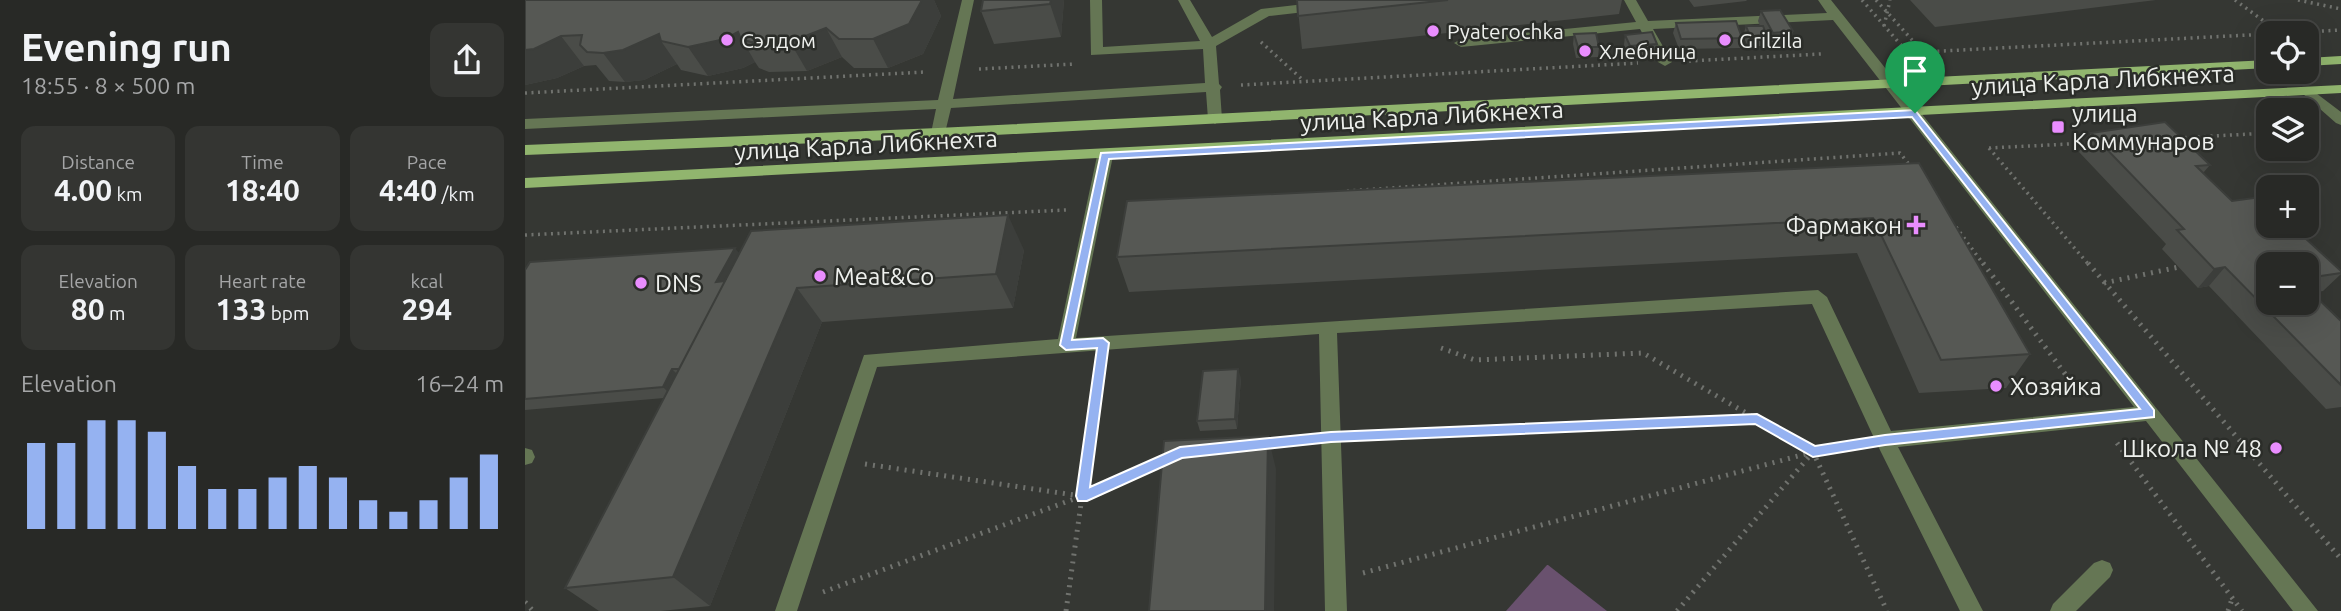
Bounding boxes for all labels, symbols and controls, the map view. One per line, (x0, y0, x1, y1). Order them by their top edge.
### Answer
place label: Pyaterochka (1447, 19, 1564, 43)
map controls (2256, 21, 2319, 315)
button: locate (2256, 21, 2319, 84)
button: share (430, 23, 504, 97)
marker: Pyaterochka (1425, 23, 1441, 39)
text: Evening run (21, 26, 232, 68)
place label: Сэлдом (741, 28, 816, 52)
place label: Grilzila (1739, 28, 1803, 52)
marker: Сэлдом (719, 32, 735, 48)
marker: Grilzila (1717, 32, 1733, 48)
place label: Хлебница (1599, 39, 1696, 63)
pin (1885, 41, 1945, 113)
marker: Хлебница (1577, 43, 1593, 59)
icon: arrive (1896, 52, 1934, 90)
street label: улица Карла Либкнехта (1971, 60, 2235, 100)
text: 18:55 · 8 × 500 m (21, 73, 195, 98)
street label: улица Карла Либкнехта (1300, 96, 1564, 136)
button: layers (2256, 98, 2319, 161)
place label: улица Коммунаров (2072, 100, 2215, 155)
marker: улица Коммунаров (2050, 119, 2066, 135)
street label: улица Карла Либкнехта (734, 125, 998, 165)
text: Distance (61, 151, 135, 173)
text: Time (241, 151, 284, 173)
text: Pace (407, 151, 447, 173)
text: 4.00 (54, 173, 112, 207)
text: 18:40 (225, 173, 300, 207)
text: 4:40 (379, 173, 437, 207)
button: + (2256, 175, 2319, 238)
text: km (112, 183, 142, 205)
text: /km (437, 183, 475, 205)
place label: Фармакон (1785, 212, 1902, 239)
marker: Фармакон (1908, 217, 1924, 233)
button: − (2256, 252, 2319, 315)
place label: Meat&Co (834, 263, 934, 290)
marker: Meat&Co (812, 268, 828, 284)
text: Elevation (59, 270, 138, 292)
text: Heart rate (219, 270, 306, 292)
text: kcal (410, 270, 443, 292)
place label: DNS (655, 270, 702, 297)
marker: DNS (633, 275, 649, 291)
text: 80 (71, 292, 105, 326)
text: 133 (216, 292, 266, 326)
text: 294 (401, 292, 452, 326)
text: m (105, 302, 125, 324)
text: bpm (266, 302, 309, 324)
text: Elevation (21, 371, 117, 396)
text: 16–24 m (416, 371, 504, 396)
place label: Хозяйка (2010, 373, 2102, 400)
marker: Хозяйка (1988, 378, 2004, 394)
place label: Школа № 48 (2122, 435, 2262, 462)
marker: Школа № 48 (2268, 440, 2284, 456)

